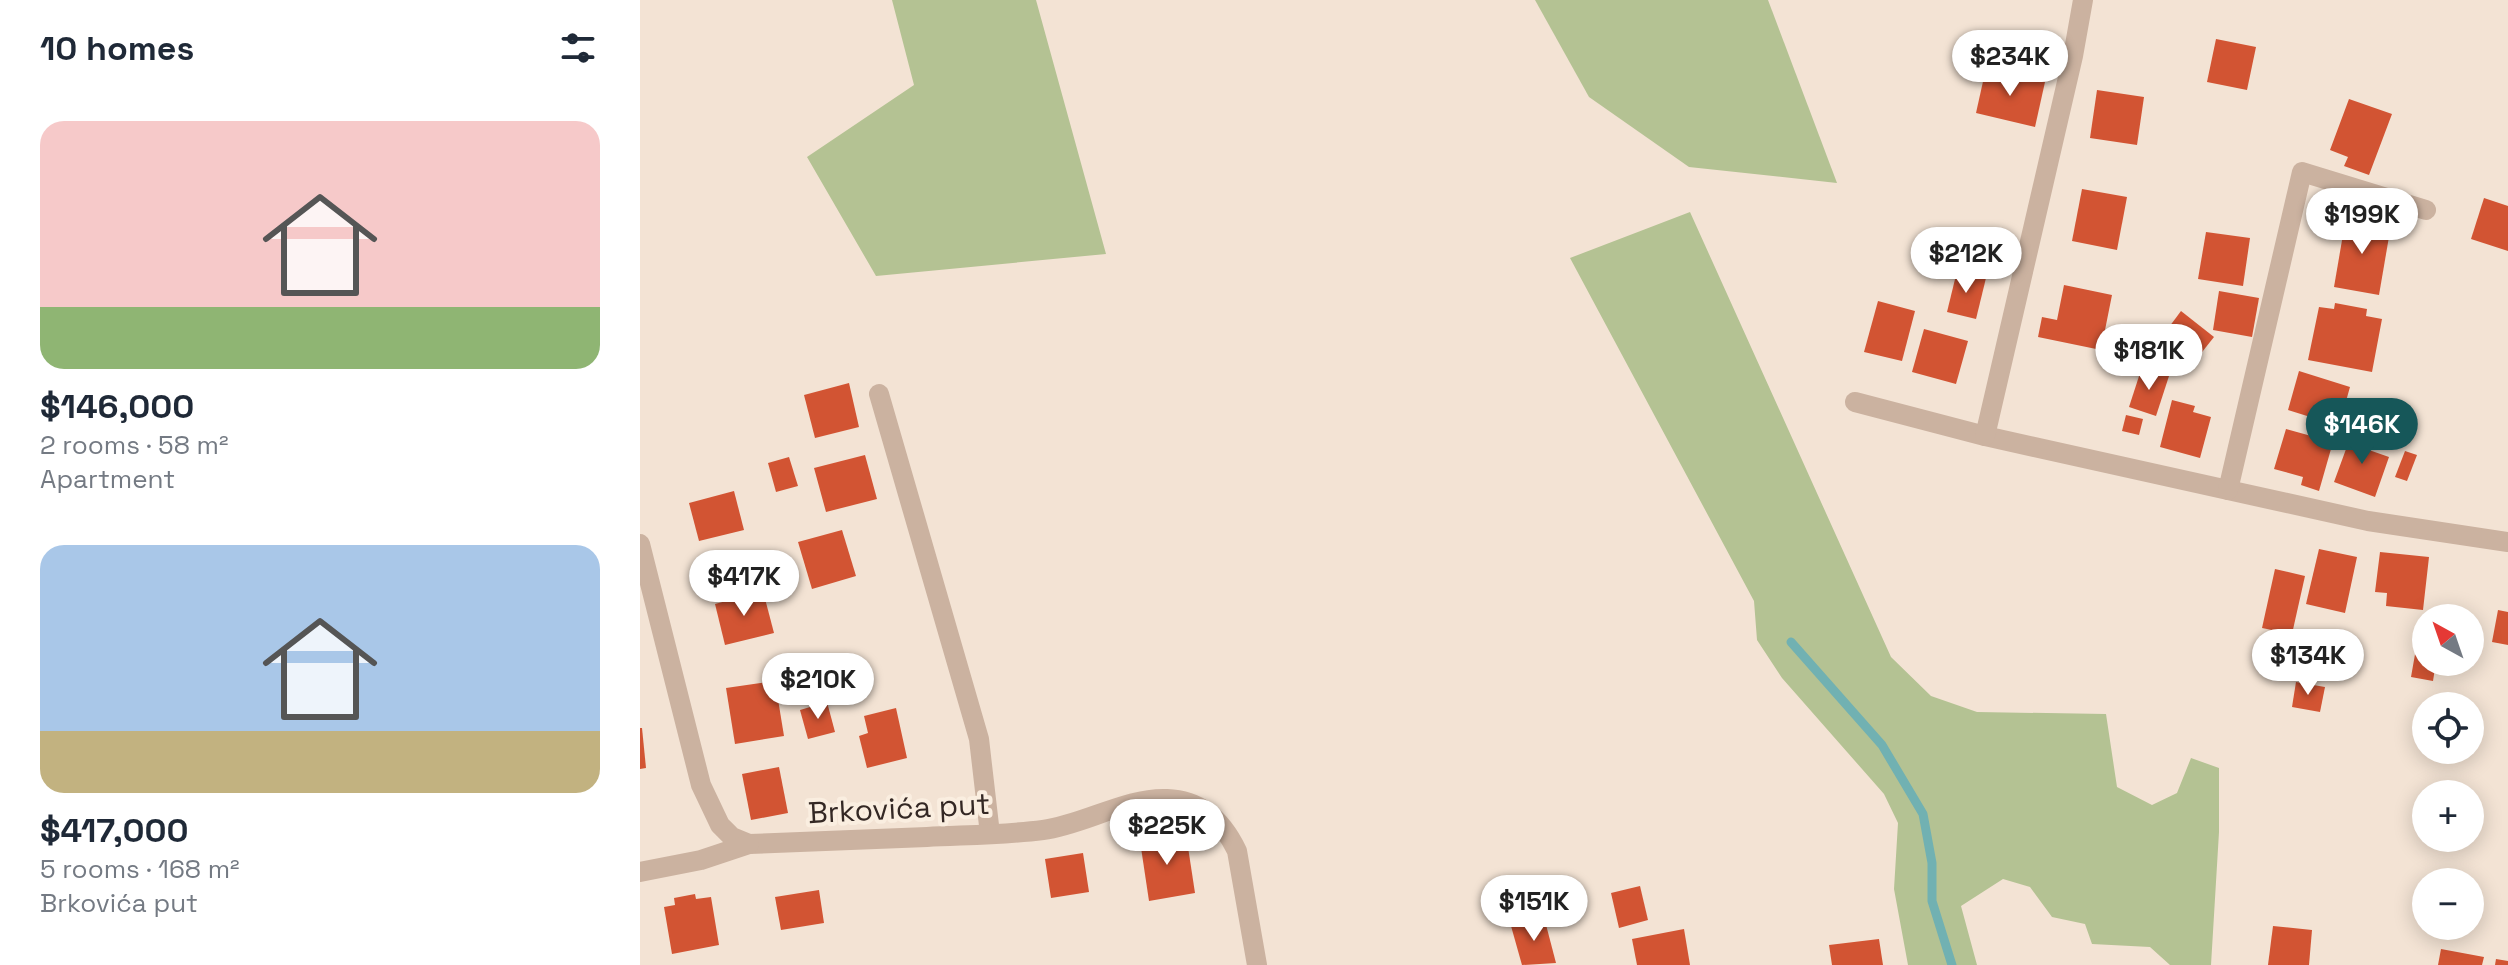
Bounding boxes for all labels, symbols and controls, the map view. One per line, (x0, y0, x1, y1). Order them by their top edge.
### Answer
icon: filters (556, 26, 600, 70)
text: 10 homes (40, 27, 194, 70)
pin: $234K (1954, 30, 2066, 98)
text: $234K (1970, 39, 2050, 73)
icon: home (248, 173, 392, 317)
pin: $199K (2306, 188, 2418, 256)
text: $199K (2324, 197, 2400, 231)
pin: $212K (1910, 227, 2022, 295)
text: $212K (1929, 236, 2003, 270)
pin: $181K (2093, 324, 2205, 392)
text: $181K (2113, 333, 2185, 367)
text: $146,000 (40, 385, 194, 428)
pin: $146K (2306, 398, 2418, 466)
text: $146K (2324, 407, 2400, 441)
text: 2 rooms · 58 m² (40, 428, 228, 462)
text: Apartment (40, 462, 175, 496)
pin: $417K (688, 550, 800, 618)
text: $417K (707, 559, 781, 593)
icon: home (248, 597, 392, 741)
north arrow (2412, 604, 2484, 676)
map controls (2412, 604, 2484, 940)
pin: $134K (2252, 629, 2364, 697)
text: $134K (2270, 638, 2346, 672)
pin: $210K (762, 653, 874, 721)
text: $210K (780, 662, 856, 696)
button: locate (2412, 692, 2484, 764)
button: + (2412, 780, 2484, 852)
street label: Brkovića put (807, 784, 991, 832)
pin: $225K (1111, 799, 1223, 867)
text: $225K (1128, 808, 1206, 842)
text: $417,000 (40, 809, 189, 852)
text: 5 rooms · 168 m² (40, 852, 240, 886)
button: − (2412, 868, 2484, 940)
pin: $151K (1478, 875, 1590, 943)
text: $151K (1499, 884, 1569, 918)
text: Brkovića put (40, 886, 198, 920)

